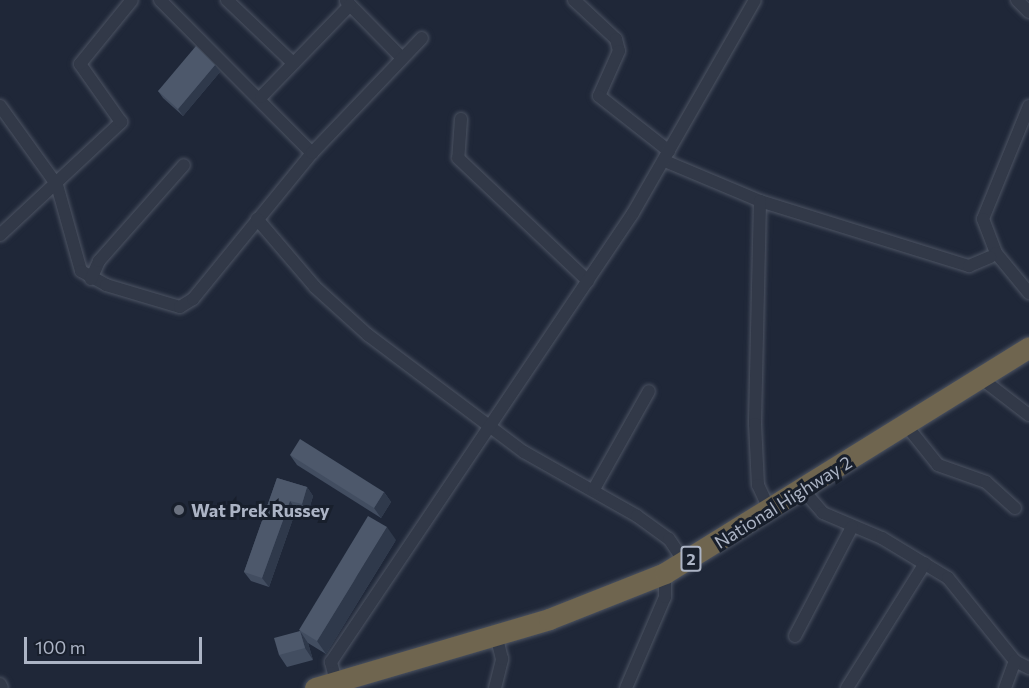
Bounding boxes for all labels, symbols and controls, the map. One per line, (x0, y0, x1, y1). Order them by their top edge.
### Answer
street label: National Highway 2 (710, 451, 856, 553)
place label: Wat Prek Russey (191, 499, 330, 521)
marker: Wat Prek Russey (172, 503, 186, 517)
road number: 2 (679, 546, 703, 572)
scale bar (27, 625, 206, 663)
text: 100 m (35, 636, 85, 658)

